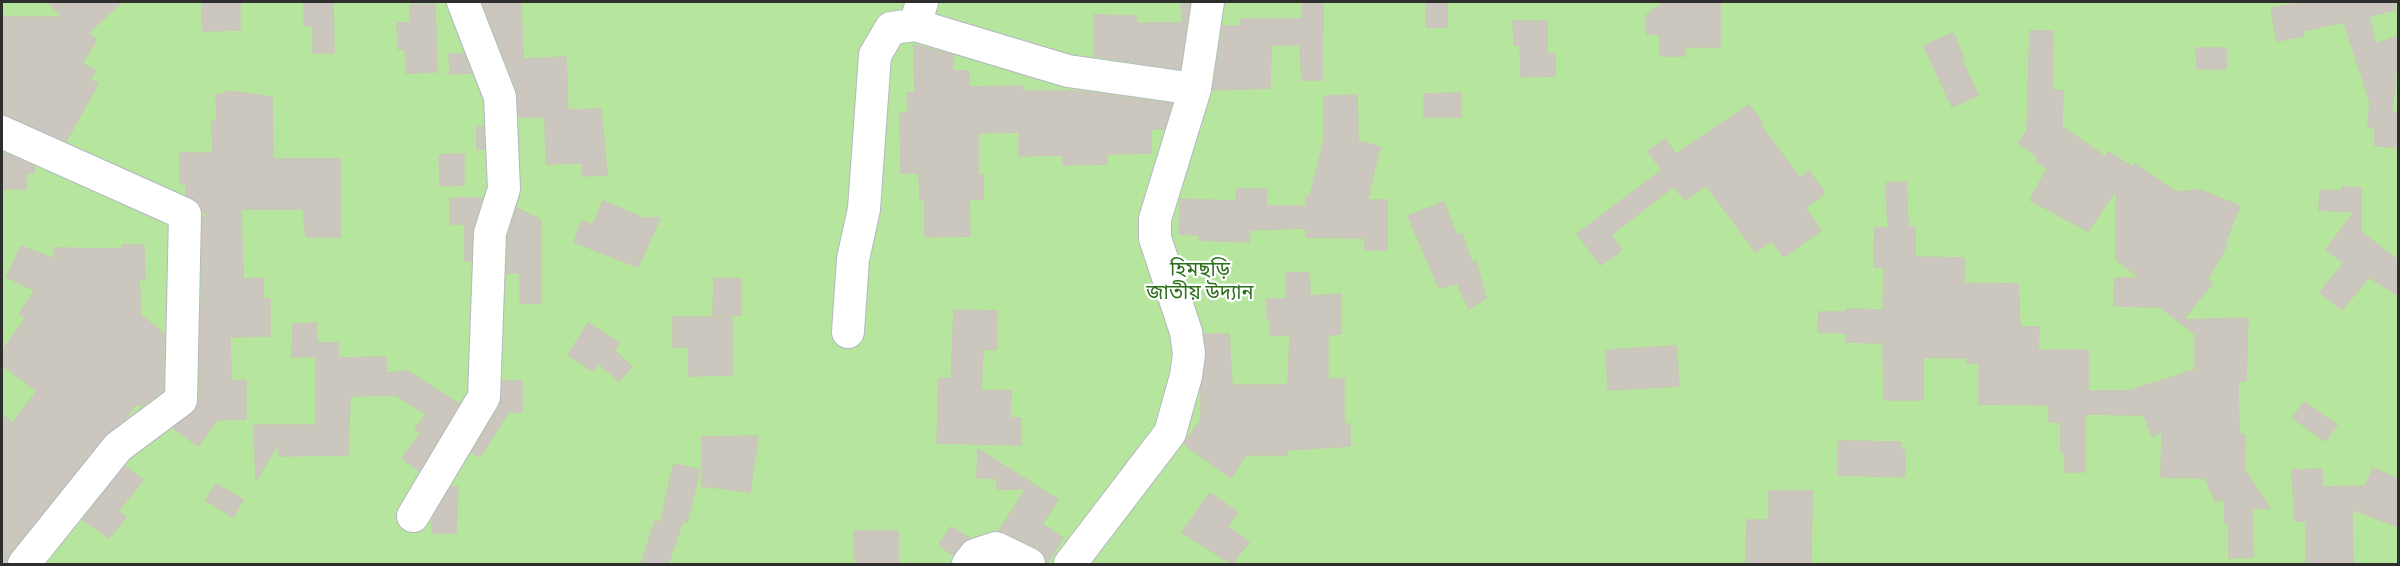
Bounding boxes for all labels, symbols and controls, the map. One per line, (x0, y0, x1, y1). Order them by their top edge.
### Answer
park label: হিমছড়ি জাতীয় উদ্যান (1146, 260, 1254, 307)

